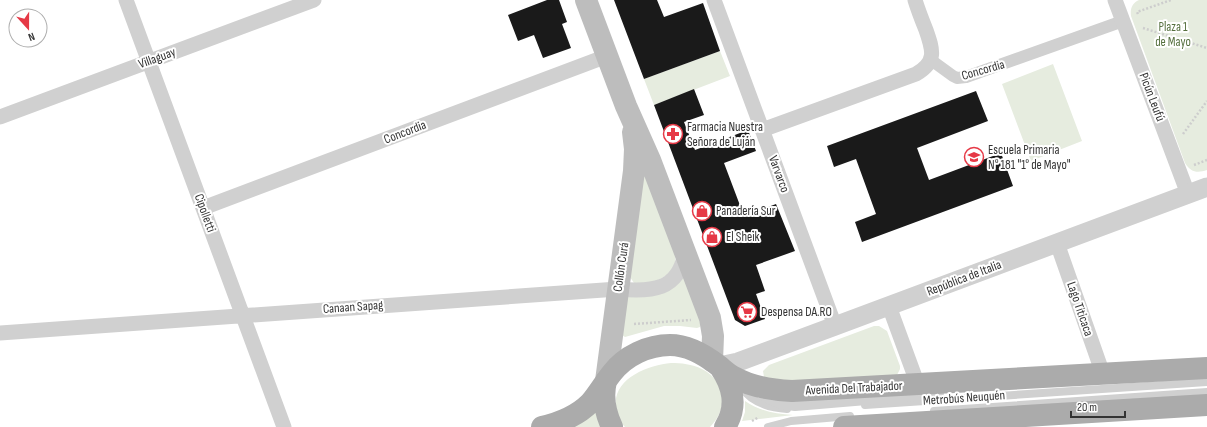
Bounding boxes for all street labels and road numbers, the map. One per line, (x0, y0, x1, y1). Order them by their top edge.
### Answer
street label: Villaguay (136, 44, 178, 72)
street label: Concordia (960, 56, 1006, 84)
street label: Picún Leufú (1135, 70, 1169, 124)
street label: Concordia (382, 117, 428, 147)
street label: Varvarco (765, 153, 793, 195)
street label: Cipolletti (191, 192, 219, 234)
street label: Collón Curá (610, 241, 632, 293)
street label: República de Italia (924, 256, 1004, 300)
street label: Lago Titicaca (1063, 280, 1097, 338)
street label: Canaan Sapag (322, 297, 384, 317)
street label: Avenida Del Trabajador (804, 377, 903, 399)
street label: Metrobús Neuquén (922, 387, 1006, 409)

